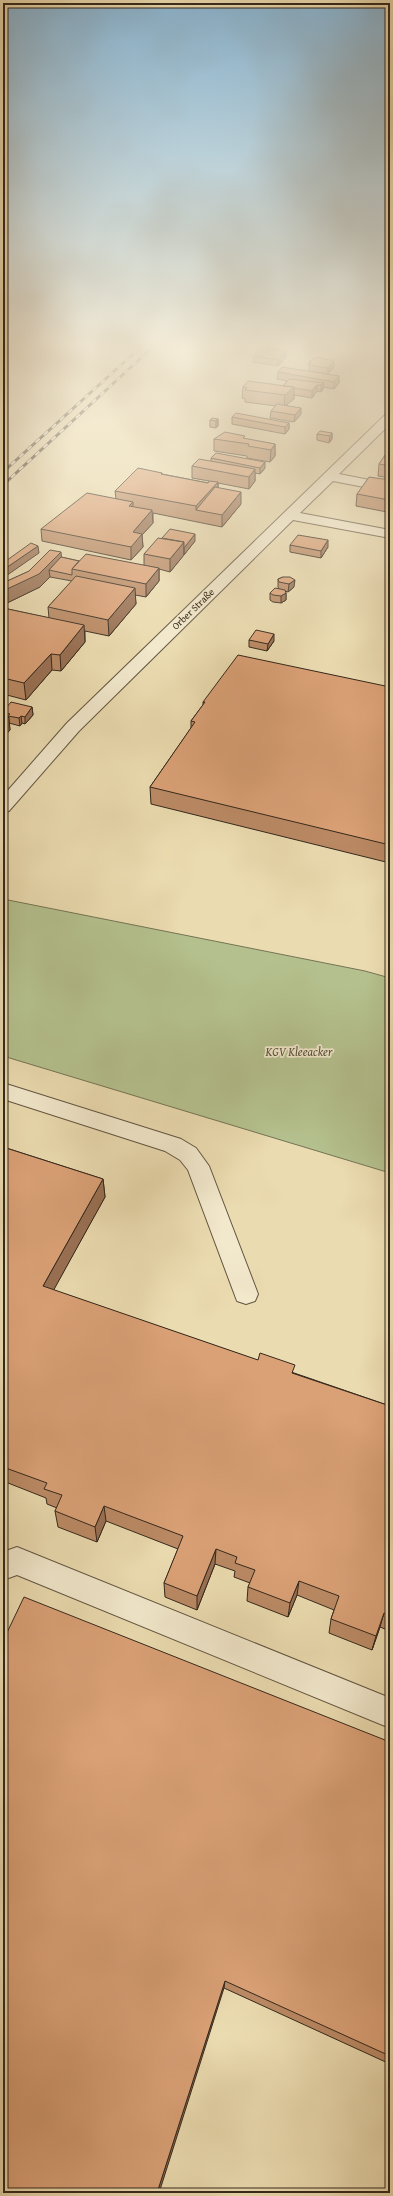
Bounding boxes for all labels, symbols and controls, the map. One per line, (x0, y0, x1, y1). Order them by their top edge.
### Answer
street label: Orber Straße (168, 585, 218, 633)
park label: KGV Kleeacker (265, 1043, 333, 1060)

